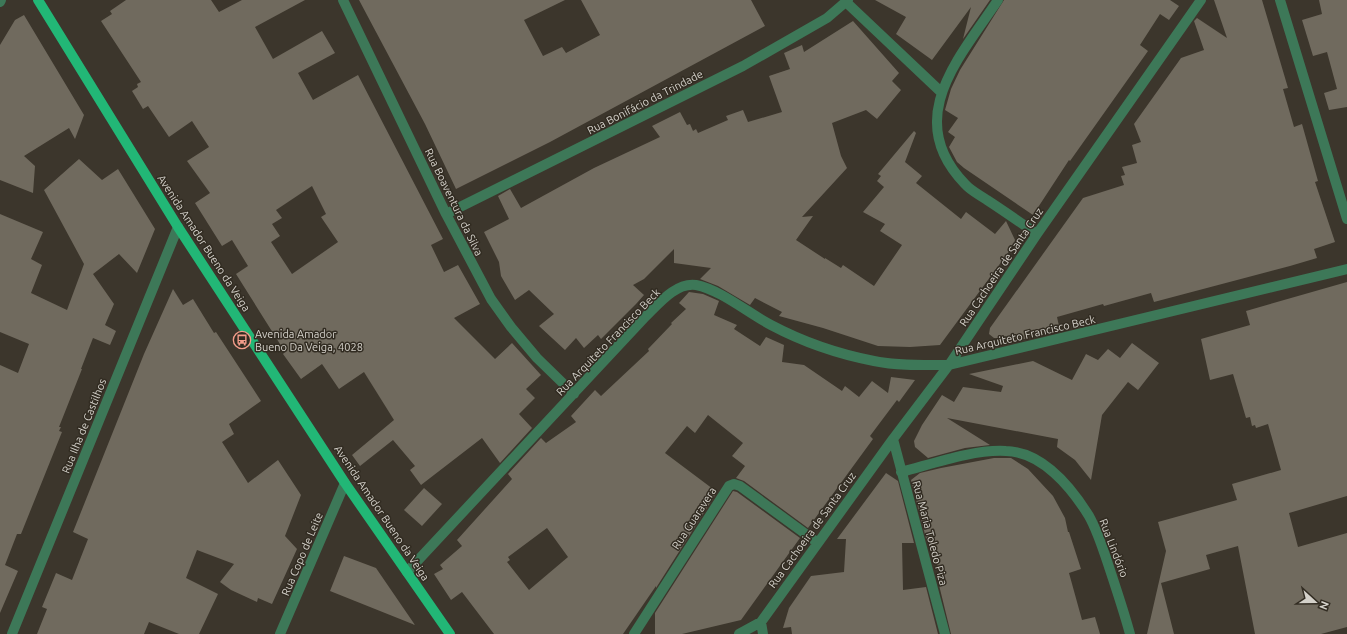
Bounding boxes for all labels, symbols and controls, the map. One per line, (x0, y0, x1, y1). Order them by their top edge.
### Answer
street label: Rua Bonifácio da Trindade (585, 68, 705, 136)
street label: Rua Boaventura da Silva (423, 146, 485, 258)
street label: Avenida Amador Bueno da Veiga (155, 172, 253, 314)
street label: Rua Cachoeira de Santa Cruz (957, 206, 1045, 328)
street label: Rua Arquiteto Francisco Beck (554, 286, 663, 398)
street label: Rua Arquiteto Francisco Beck (954, 313, 1097, 357)
place label: Avenida Amador Bueno Da Veiga, 4028 (255, 328, 363, 353)
bus stop icon: Avenida Amador Bueno Da Veiga, 4028 (232, 330, 252, 350)
street label: Rua Ilha de Castilhos (60, 377, 109, 475)
street label: Avenida Amador Bueno da Veiga (332, 443, 432, 583)
street label: Rua Cachoeira de Santa Cruz (766, 470, 858, 590)
street label: Rua Maria Toledo Piza (910, 479, 950, 587)
street label: Rua Guaravera (669, 485, 719, 551)
street label: Rua Copo de Leite (279, 510, 325, 598)
street label: Rua Lindório (1097, 517, 1131, 579)
north arrow (1295, 582, 1335, 622)
text: N (1317, 600, 1331, 612)

